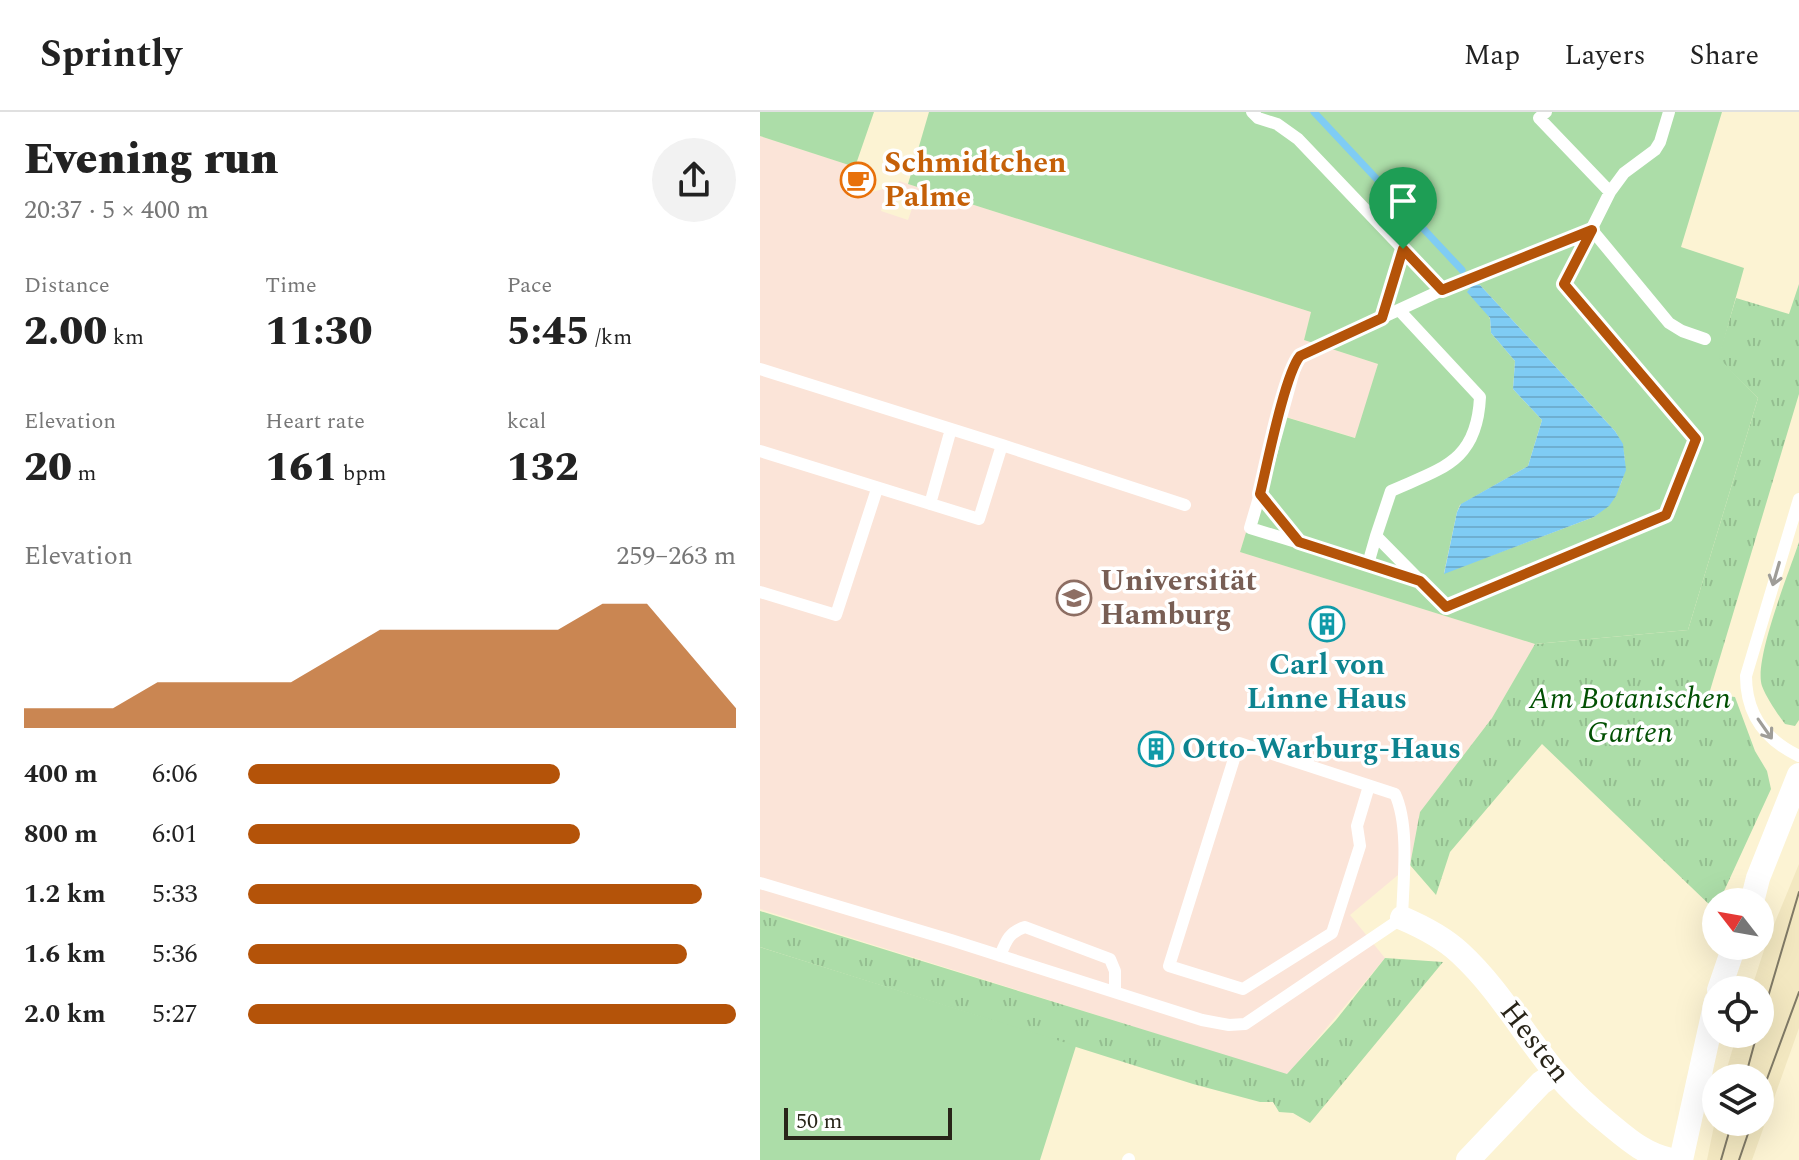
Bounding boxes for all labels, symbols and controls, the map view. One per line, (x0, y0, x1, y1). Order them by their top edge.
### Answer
text: Sprintly (40, 26, 182, 84)
text: Map (1464, 34, 1520, 77)
text: Layers (1564, 34, 1646, 77)
text: Share (1690, 34, 1759, 77)
text: Evening run (24, 126, 279, 193)
button: share (652, 138, 736, 222)
place label: Schmidtchen Palme (884, 140, 1067, 220)
cafe icon: Schmidtchen Palme (839, 161, 877, 199)
pin (1369, 167, 1437, 249)
icon: arrive (1381, 179, 1425, 223)
text: 20:37 · 5 × 400 m (24, 190, 209, 230)
text: Distance (24, 269, 110, 302)
text: Time (265, 269, 317, 302)
text: Pace (507, 269, 552, 302)
text: 2.00 (24, 302, 107, 363)
text: 11:30 (265, 302, 373, 363)
text: 5:45 (507, 302, 590, 363)
text: km (107, 321, 144, 354)
text: /km (590, 321, 632, 354)
text: Elevation (24, 405, 116, 438)
text: Heart rate (265, 405, 365, 438)
text: kcal (507, 405, 546, 438)
text: 20 (24, 438, 72, 499)
text: 161 (265, 438, 337, 499)
text: 132 (507, 438, 579, 499)
text: m (72, 457, 96, 490)
text: bpm (337, 457, 387, 490)
text: Elevation (24, 536, 133, 576)
text: 259–263 m (616, 536, 736, 576)
place label: Universität Hamburg (1100, 558, 1257, 638)
one-way arrow (1768, 561, 1783, 587)
school or university icon: Universität Hamburg (1055, 579, 1093, 617)
building icon: Carl von Linne Haus (1308, 605, 1346, 643)
place label: Carl von Linne Haus (1247, 642, 1407, 722)
park label: Am Botanischen Garten (1528, 676, 1731, 756)
one-way arrow (1757, 718, 1773, 740)
place label: Otto-Warburg-Haus (1182, 726, 1461, 772)
building icon: Otto-Warburg-Haus (1137, 730, 1175, 768)
text: 400 m (24, 754, 98, 794)
text: 6:06 (152, 754, 198, 794)
text: 800 m (24, 814, 98, 854)
text: 6:01 (152, 814, 198, 854)
text: 1.2 km (24, 874, 106, 914)
text: 5:33 (152, 874, 198, 914)
north arrow (1702, 888, 1774, 960)
map controls (1702, 888, 1774, 1136)
text: 1.6 km (24, 934, 106, 974)
text: 5:36 (152, 934, 198, 974)
button: locate (1702, 976, 1774, 1048)
street label: Hesten (1488, 991, 1582, 1093)
text: 2.0 km (24, 994, 106, 1034)
text: 5:27 (152, 994, 198, 1034)
button: layers (1702, 1064, 1774, 1136)
scale bar (784, 1104, 952, 1140)
text: 50 m (796, 1105, 842, 1138)

